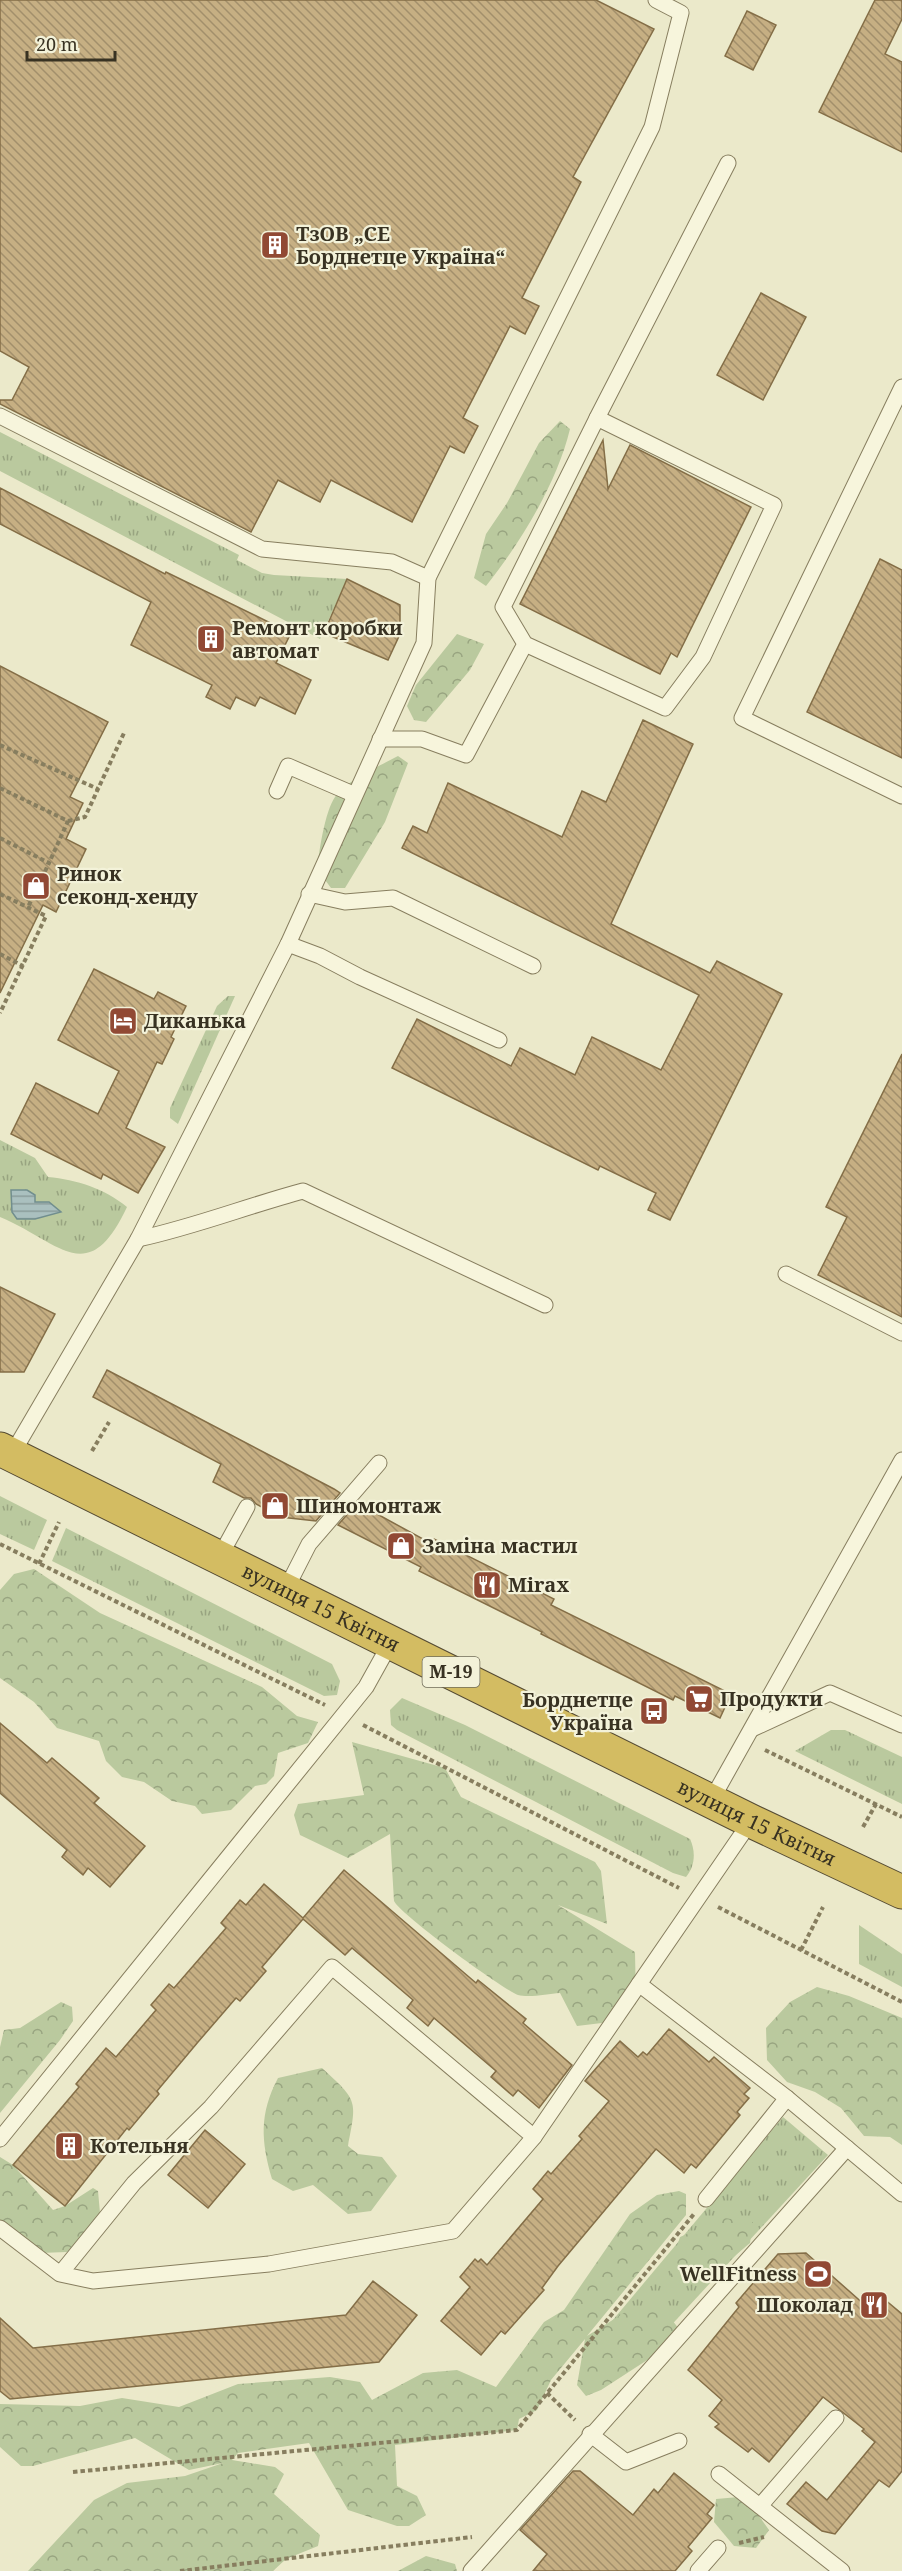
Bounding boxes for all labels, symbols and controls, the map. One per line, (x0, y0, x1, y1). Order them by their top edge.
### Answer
scale bar (27, 24, 116, 62)
text: 20 m (36, 32, 78, 56)
place label: ТзОВ „СЕ Борднетце Україна“ (296, 220, 505, 270)
building icon: ТзОВ „СЕ Борднетце Україна“ (259, 229, 291, 261)
place label: Ремонт коробки автомат (232, 614, 403, 664)
building icon: Ремонт коробки автомат (195, 623, 227, 655)
place label: Ринок секонд-хенду (57, 860, 199, 910)
shop icon: Ринок секонд-хенду (20, 870, 52, 902)
hotel icon: Диканька (107, 1005, 139, 1037)
place label: Диканька (144, 1007, 246, 1034)
shop icon: Шиномонтаж (259, 1490, 291, 1522)
place label: Шиномонтаж (296, 1492, 442, 1519)
shop icon: Заміна мастил (385, 1530, 417, 1562)
place label: Заміна мастил (422, 1532, 578, 1559)
street label: вулиця 15 Квітня (237, 1557, 405, 1658)
restaurant icon: Mirax (471, 1569, 503, 1601)
place label: Mirax (508, 1571, 569, 1598)
road number: М-19 (422, 1657, 480, 1687)
supermarket icon: Продукти (683, 1683, 715, 1715)
place label: Продукти (720, 1685, 823, 1712)
place label: Борднетце Україна (522, 1686, 633, 1736)
bus stop icon: Борднетце Україна (638, 1695, 670, 1727)
street label: вулиця 15 Квітня (673, 1773, 841, 1872)
building icon: Котельня (53, 2130, 85, 2162)
place label: Котельня (90, 2132, 189, 2159)
sports icon: WellFitness (802, 2258, 834, 2290)
place label: WellFitness (680, 2260, 797, 2287)
restaurant icon: Шоколад (858, 2289, 890, 2321)
place label: Шоколад (757, 2291, 853, 2318)

